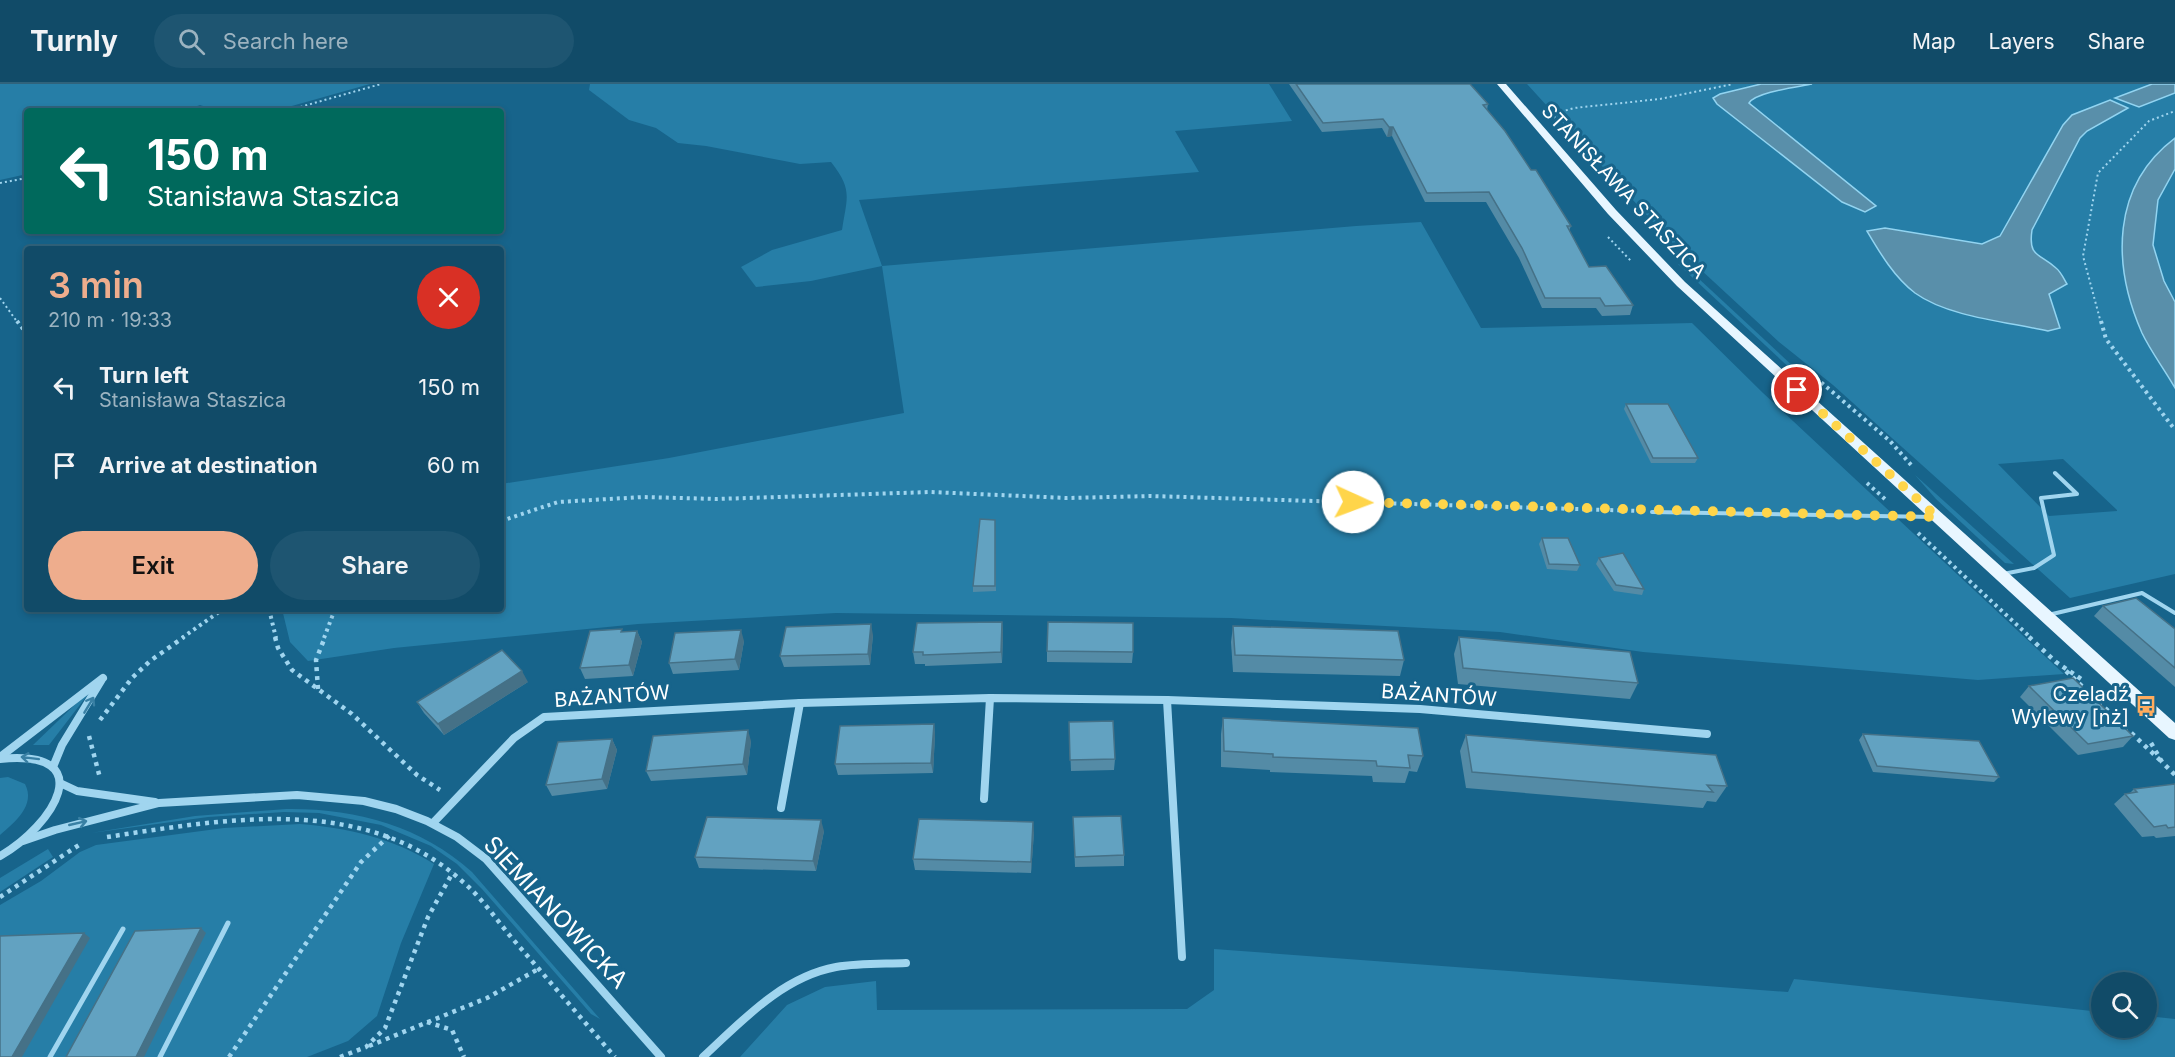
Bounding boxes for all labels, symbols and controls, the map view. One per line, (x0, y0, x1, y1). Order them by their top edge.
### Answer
search box (154, 14, 574, 68)
text: Turnly (30, 24, 118, 58)
icon: search (175, 25, 208, 58)
text: Search here (223, 28, 349, 54)
text: Map (1912, 29, 1956, 54)
text: Layers (1989, 29, 2055, 54)
text: Share (2088, 29, 2145, 54)
street label: STANISŁAWA STASZICA (1537, 99, 1711, 284)
text: 150 m (147, 129, 269, 180)
icon: left (48, 132, 126, 210)
text: Stanisława Staszica (147, 180, 400, 213)
text: 3 min (48, 263, 144, 307)
button: close (417, 266, 480, 329)
text: 210 m · 19:33 (48, 308, 172, 332)
text: Turn left (99, 362, 189, 388)
pin (1771, 364, 1822, 415)
icon: left (48, 371, 81, 404)
icon: arrive (1780, 373, 1813, 406)
text: 150 m (418, 374, 480, 400)
text: Stanisława Staszica (99, 388, 286, 412)
icon: arrive (48, 449, 81, 482)
text: Arrive at destination (99, 452, 318, 478)
text: 60 m (427, 452, 480, 478)
position arrow (1321, 470, 1385, 534)
button: Exit (48, 531, 258, 600)
button: Share (270, 531, 480, 600)
street label: BAŻANTÓW (1380, 678, 1498, 711)
street label: BAŻANTÓW (553, 679, 671, 712)
place label: Czeladź Wylewy [nż] (2011, 682, 2129, 729)
bus stop icon: Czeladź Wylewy [nż] (2134, 694, 2158, 718)
one-way arrow (83, 697, 95, 714)
one-way arrow (20, 752, 40, 763)
one-way arrow (68, 817, 87, 829)
street label: SIEMIANOWICKA (478, 830, 634, 994)
map controls (2091, 972, 2157, 1038)
button: search (2091, 972, 2157, 1038)

